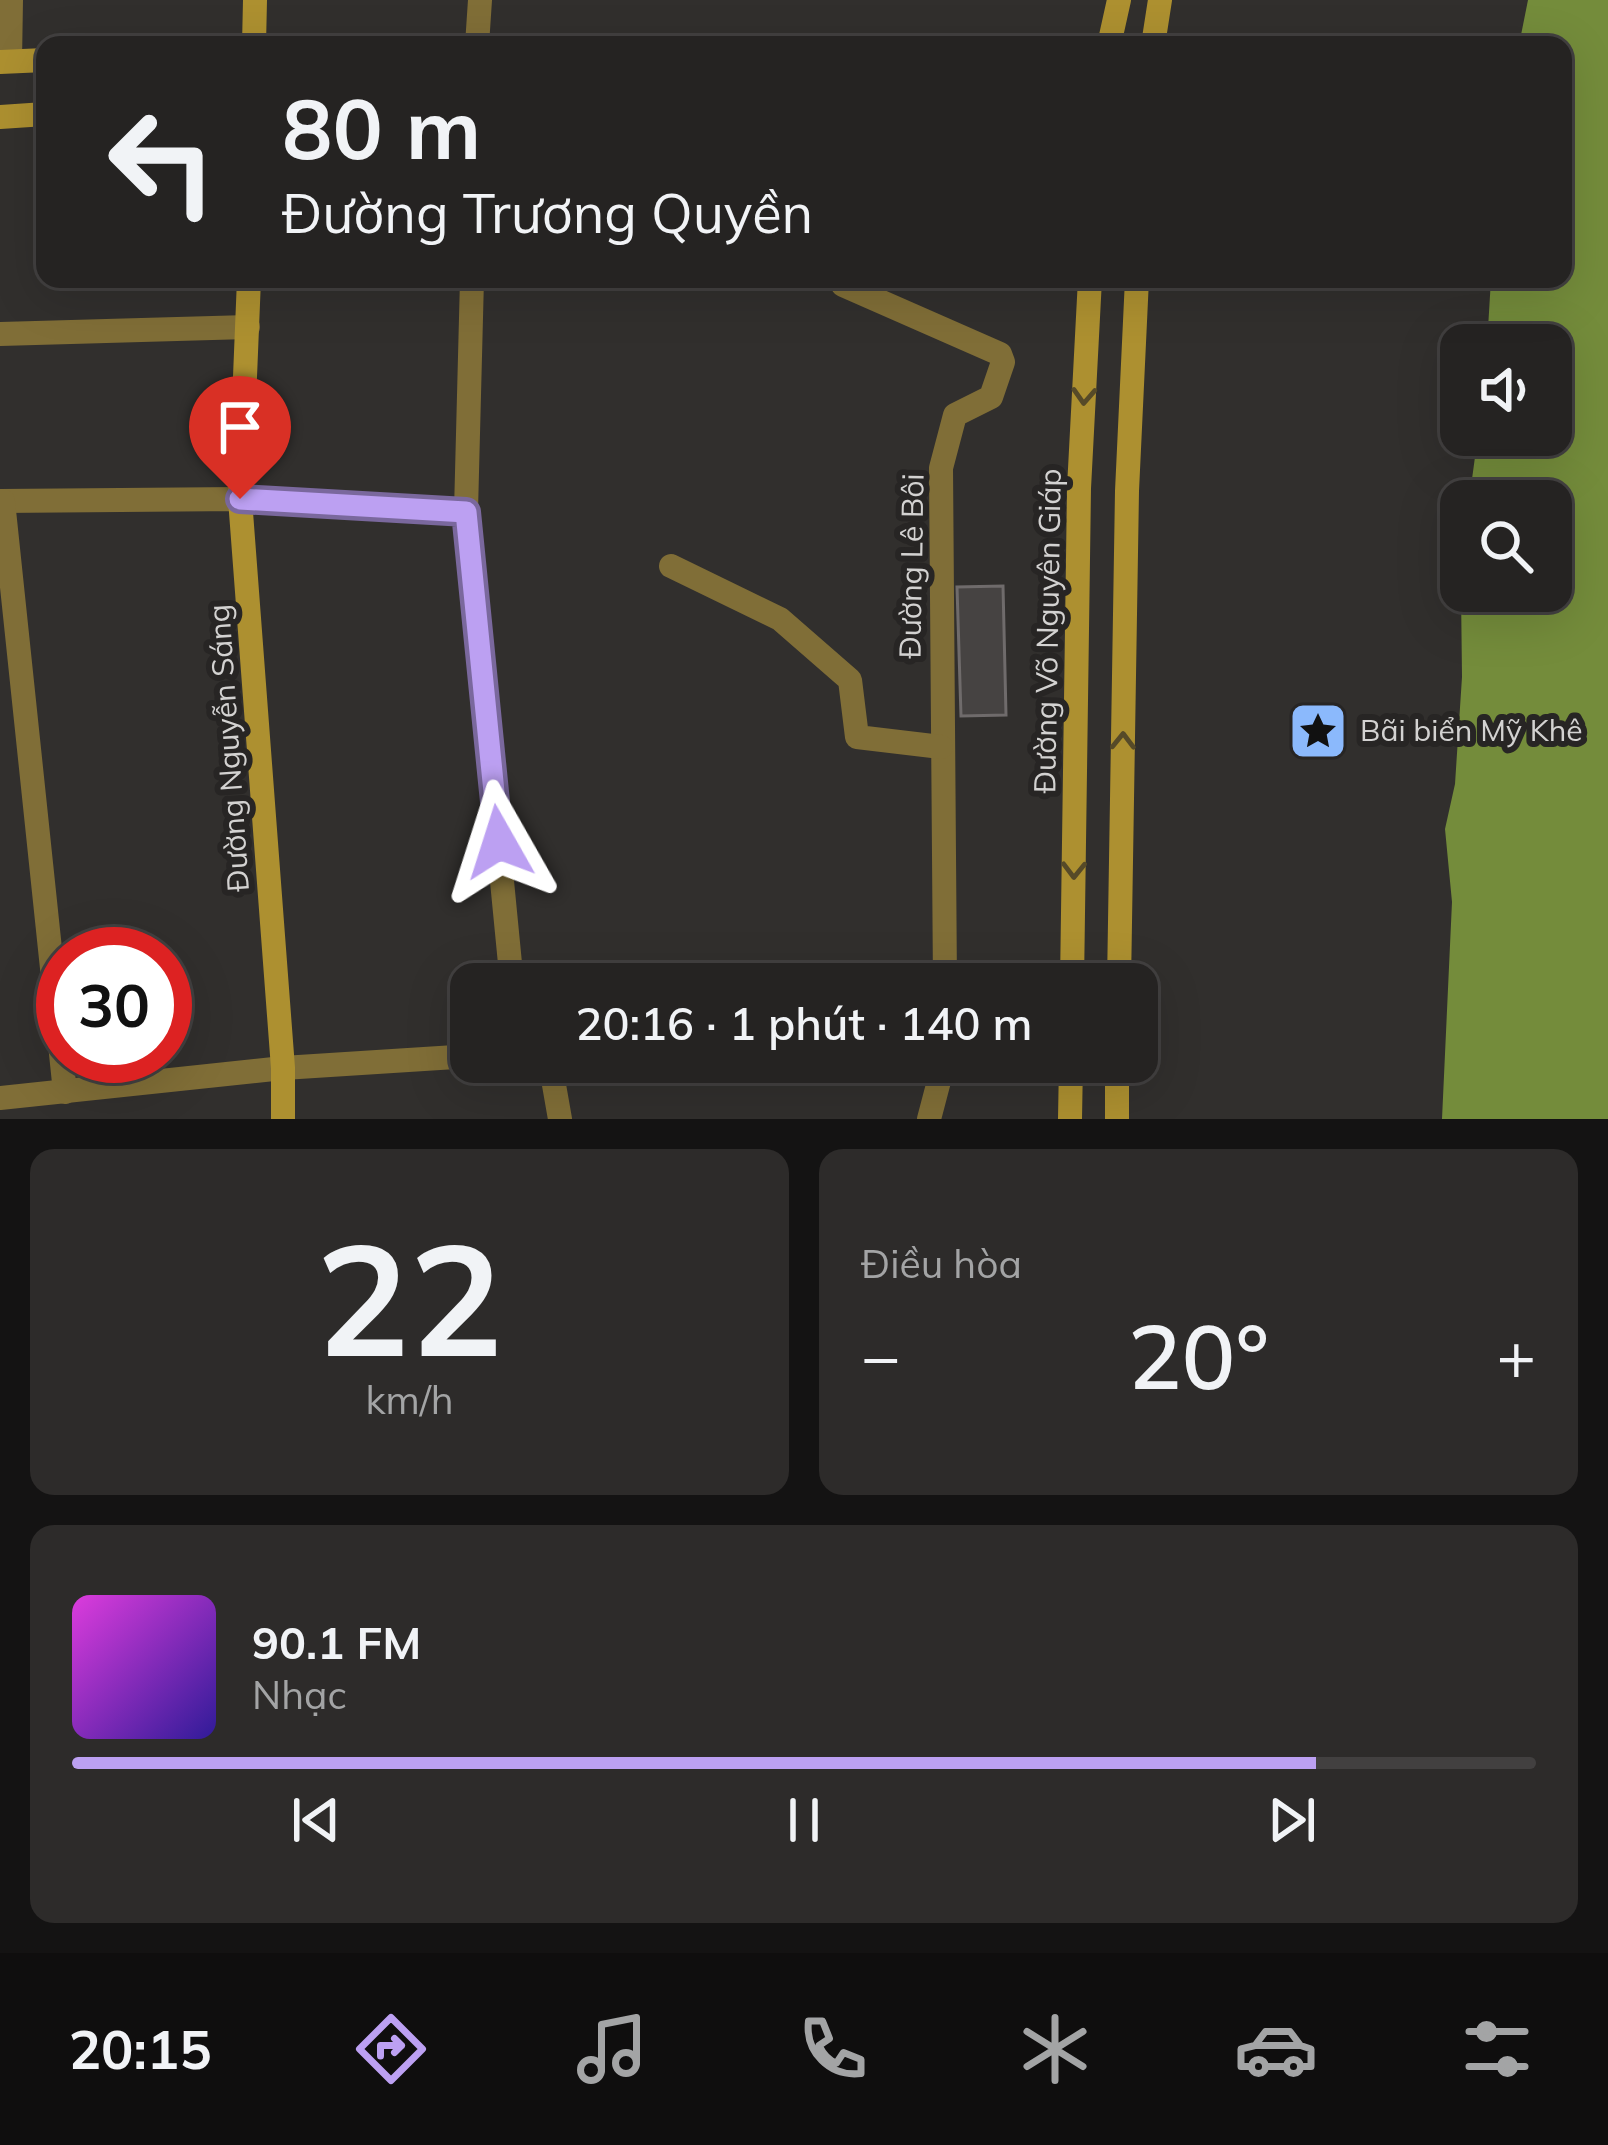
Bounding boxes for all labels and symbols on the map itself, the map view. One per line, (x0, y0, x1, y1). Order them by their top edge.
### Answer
pin (189, 376, 291, 499)
one-way arrow (1071, 387, 1097, 406)
street label: Đường Võ Nguyên Giáp (1025, 468, 1069, 794)
street label: Đường Lê Bôi (890, 473, 932, 659)
street label: Đường Nguyễn Sáng (199, 603, 257, 893)
place icon: Bãi biển Mỹ Khê (1287, 700, 1349, 762)
place label: Bãi biển Mỹ Khê (1360, 711, 1583, 749)
one-way arrow (1109, 731, 1135, 750)
position arrow (436, 779, 562, 905)
one-way arrow (1062, 861, 1088, 880)
speed limit sign: 30 (36, 927, 192, 1083)

